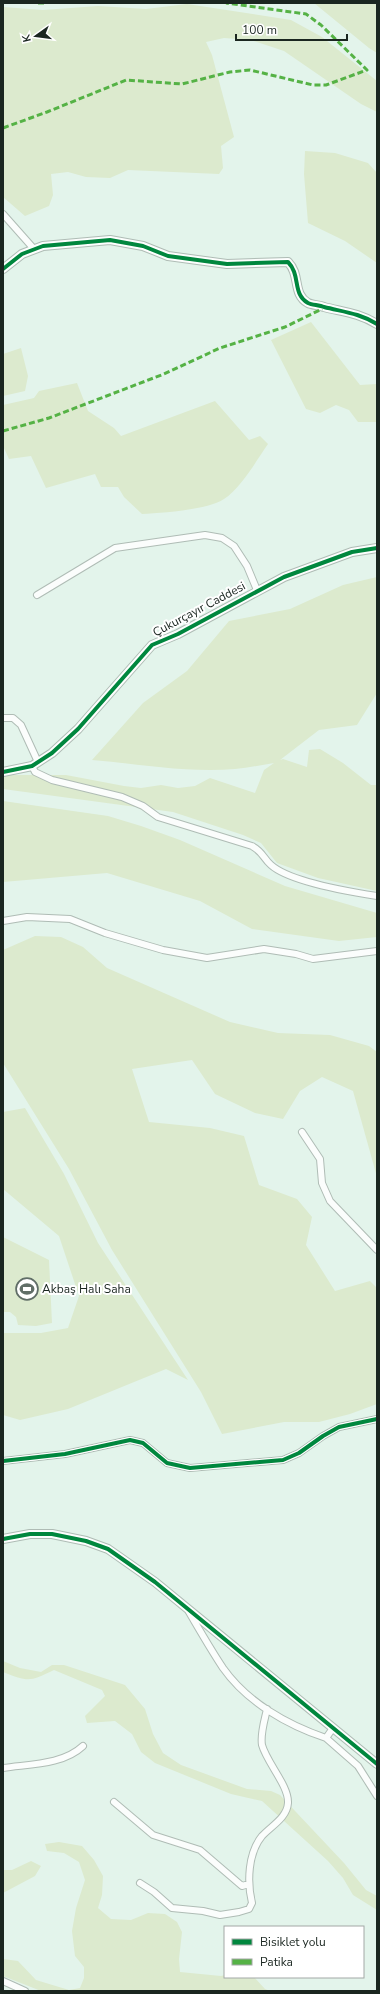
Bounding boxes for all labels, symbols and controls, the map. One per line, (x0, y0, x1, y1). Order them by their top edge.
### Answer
north arrow (16, 16, 56, 56)
scale bar (236, 16, 347, 42)
text: 100 m (242, 22, 277, 38)
text: K (18, 32, 35, 44)
street label: Çukurçayır Caddesi (150, 578, 248, 640)
sports icon: Akbaş Halı Saha (14, 1276, 40, 1302)
place label: Akbaş Halı Saha (42, 1281, 131, 1297)
legend (224, 1926, 364, 1978)
text: Bisiklet yolu (260, 1934, 326, 1950)
text: Patika (260, 1954, 293, 1970)

